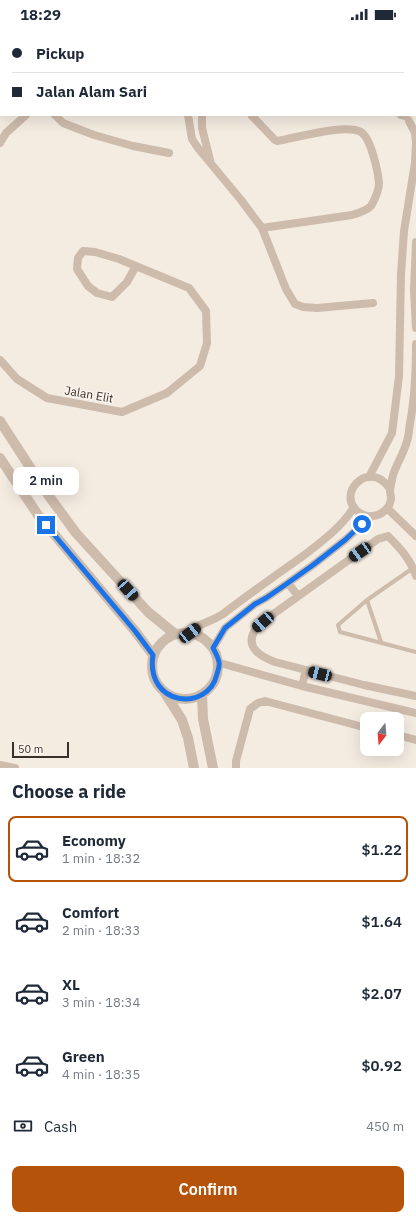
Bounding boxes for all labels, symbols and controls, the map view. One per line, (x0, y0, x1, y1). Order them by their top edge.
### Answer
text: 18:29 (20, 5, 61, 24)
text: Pickup (36, 44, 84, 63)
text: Jalan Alam Sari (36, 82, 147, 101)
street label: Jalan Elit (63, 382, 115, 406)
callout: 2 min (13, 467, 79, 495)
text: 2 min (29, 472, 63, 489)
route start (353, 515, 371, 533)
route end (37, 516, 55, 534)
car (347, 540, 373, 564)
car (116, 577, 140, 603)
car (250, 610, 276, 634)
car (177, 621, 203, 645)
car (307, 665, 333, 683)
north arrow (360, 712, 404, 756)
map controls (360, 712, 404, 756)
scale bar (12, 740, 69, 759)
text: 50 m (18, 742, 43, 756)
text: Choose a ride (12, 780, 126, 803)
icon: car (14, 831, 50, 867)
text: Economy (62, 831, 126, 850)
text: $1.22 (362, 840, 402, 859)
text: 1 min · 18:32 (62, 850, 140, 867)
icon: car (14, 903, 50, 939)
text: Comfort (62, 903, 119, 922)
text: $1.64 (362, 912, 402, 931)
text: 2 min · 18:33 (62, 922, 140, 939)
icon: car (14, 975, 50, 1011)
text: XL (62, 975, 80, 994)
text: $2.07 (362, 984, 402, 1003)
text: 3 min · 18:34 (62, 994, 140, 1011)
icon: car (14, 1047, 50, 1083)
text: Green (62, 1047, 105, 1066)
text: $0.92 (362, 1056, 402, 1075)
text: 4 min · 18:35 (62, 1066, 140, 1083)
icon: cash (12, 1115, 34, 1137)
text: Cash (44, 1117, 77, 1136)
text: 450 m (366, 1118, 404, 1135)
button: Confirm (12, 1166, 404, 1212)

